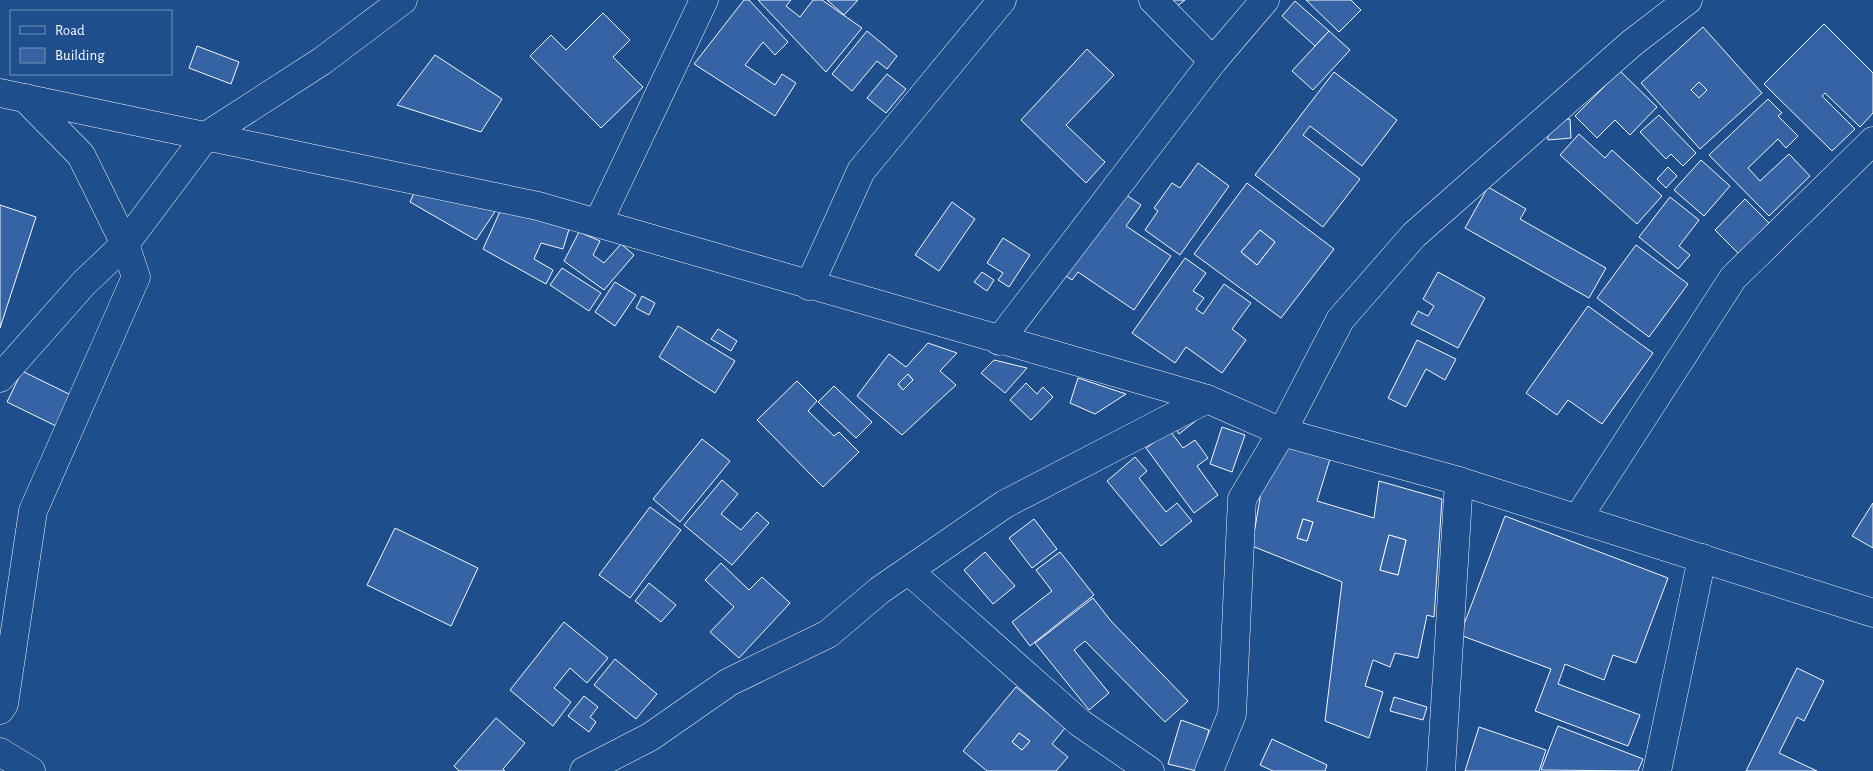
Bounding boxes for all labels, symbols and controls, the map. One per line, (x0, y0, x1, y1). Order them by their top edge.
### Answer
legend (10, 10, 172, 75)
text: Road (55, 23, 85, 38)
text: Building (55, 48, 105, 63)

